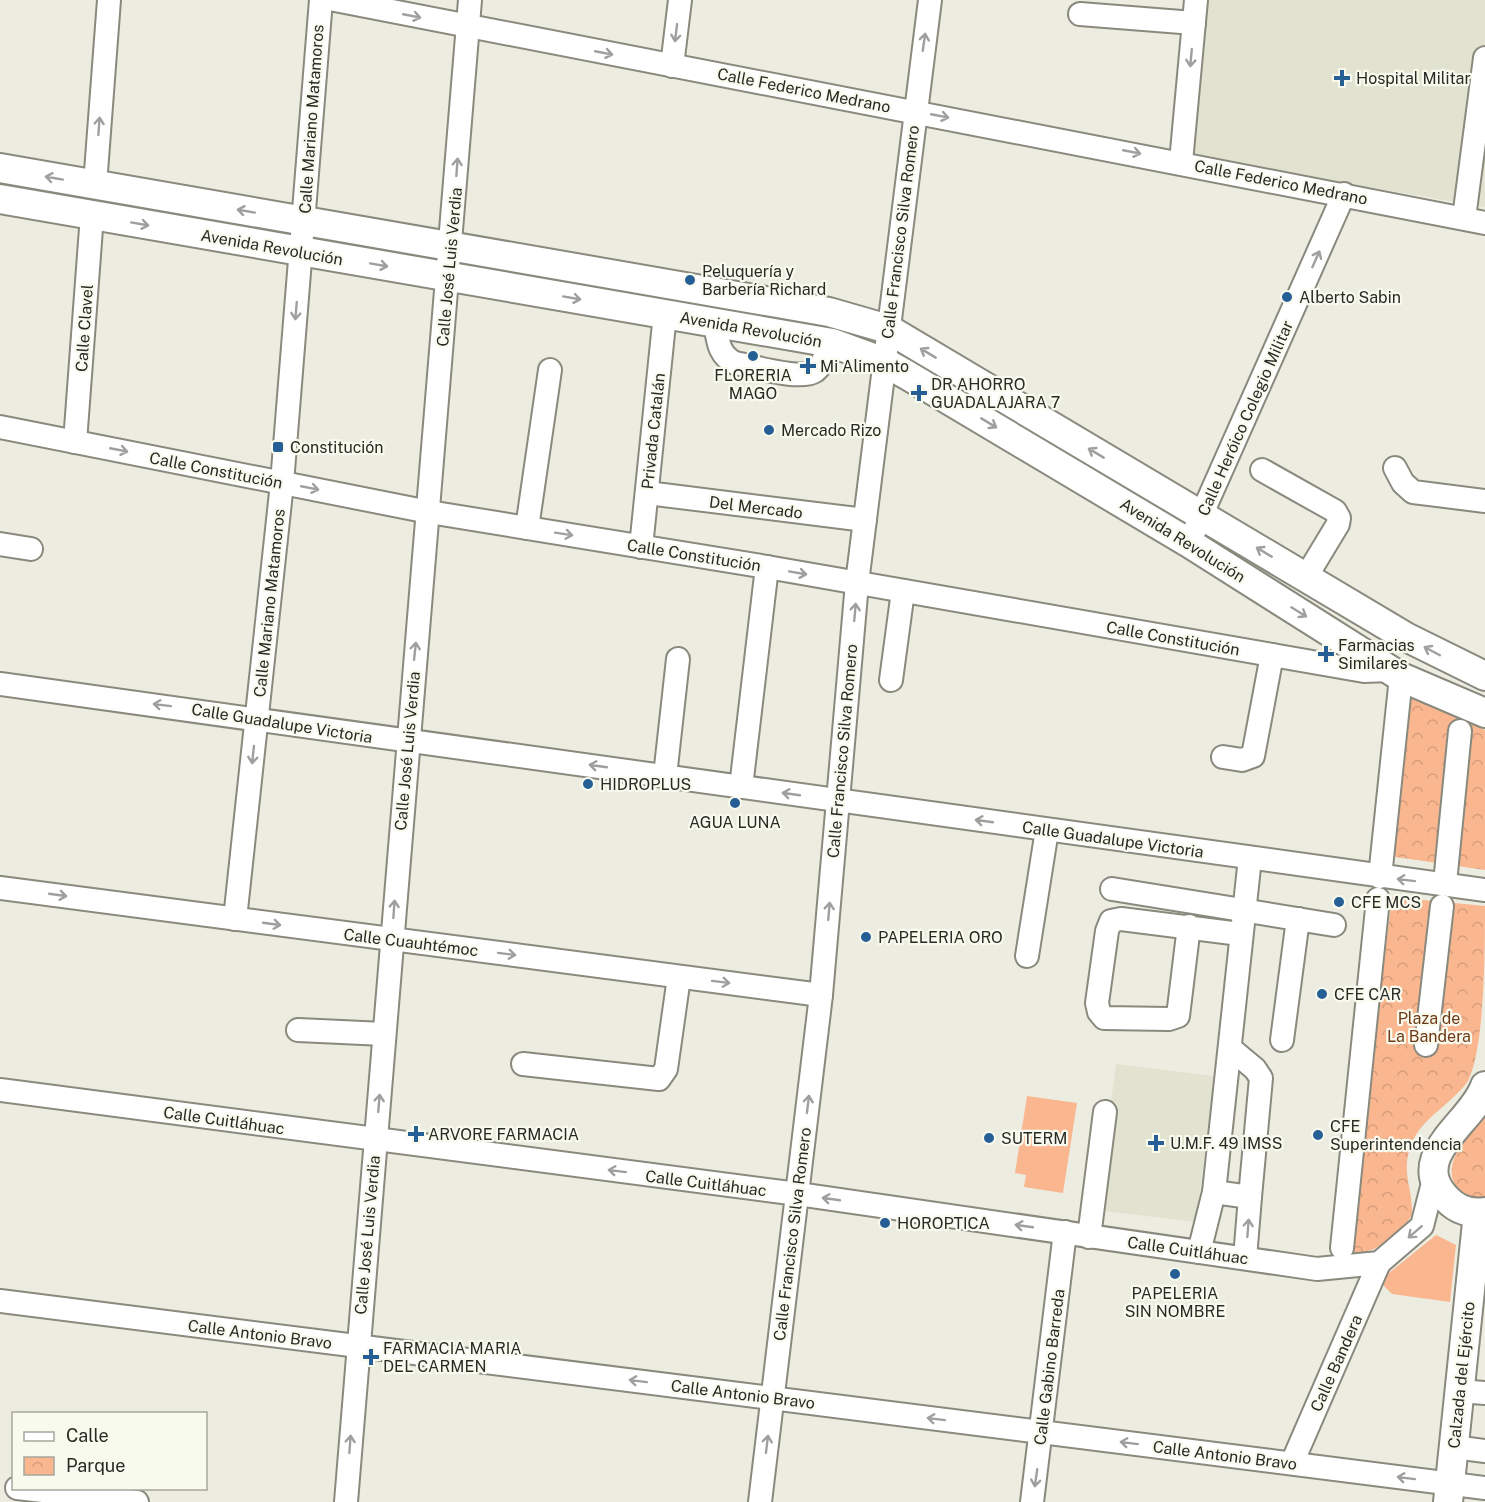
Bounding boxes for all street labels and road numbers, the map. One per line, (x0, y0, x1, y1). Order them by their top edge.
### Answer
street label: Calle Mariano Matamoros (295, 24, 328, 214)
street label: Calle Federico Medrano (716, 64, 892, 117)
street label: Calle Francisco Silva Romero (878, 124, 923, 340)
street label: Calle Federico Medrano (1193, 156, 1369, 209)
street label: Calle José Luis Verdia (433, 187, 466, 347)
street label: Avenida Revolución (199, 226, 344, 269)
street label: Calle Clavel (72, 283, 97, 373)
street label: Avenida Revolución (678, 308, 823, 351)
street label: Calle Heróico Colegio Militar (1194, 318, 1297, 519)
street label: Privada Catalán (638, 372, 669, 490)
street label: Calle Constitución (148, 448, 284, 493)
street label: Del Mercado (708, 492, 804, 523)
street label: Avenida Revolución (1117, 494, 1249, 587)
street label: Calle Mariano Matamoros (250, 508, 289, 698)
street label: Calle Constitución (626, 536, 762, 575)
street label: Calle Constitución (1105, 617, 1241, 660)
street label: Calle Francisco Silva Romero (824, 643, 861, 859)
street label: Calle José Luis Verdia (391, 671, 424, 831)
street label: Calle Guadalupe Victoria (190, 700, 374, 747)
street label: Calle Guadalupe Victoria (1021, 817, 1205, 862)
street label: Calle Cuauhtémoc (342, 925, 479, 960)
street label: Calle Cuitláhuac (162, 1103, 286, 1138)
street label: Calle Francisco Silva Romero (770, 1126, 815, 1342)
street label: Calle José Luis Verdia (351, 1155, 384, 1315)
street label: Calle Cuitláhuac (644, 1167, 768, 1200)
street label: Calle Cuitláhuac (1126, 1233, 1250, 1268)
street label: Calle Gabino Barreda (1030, 1288, 1069, 1446)
street label: Calzada del Ejército (1444, 1301, 1479, 1449)
street label: Calle Bandera (1307, 1312, 1366, 1415)
street label: Calle Antonio Bravo (187, 1316, 333, 1353)
street label: Calle Antonio Bravo (670, 1376, 816, 1413)
street label: Calle Antonio Bravo (1152, 1437, 1298, 1474)

